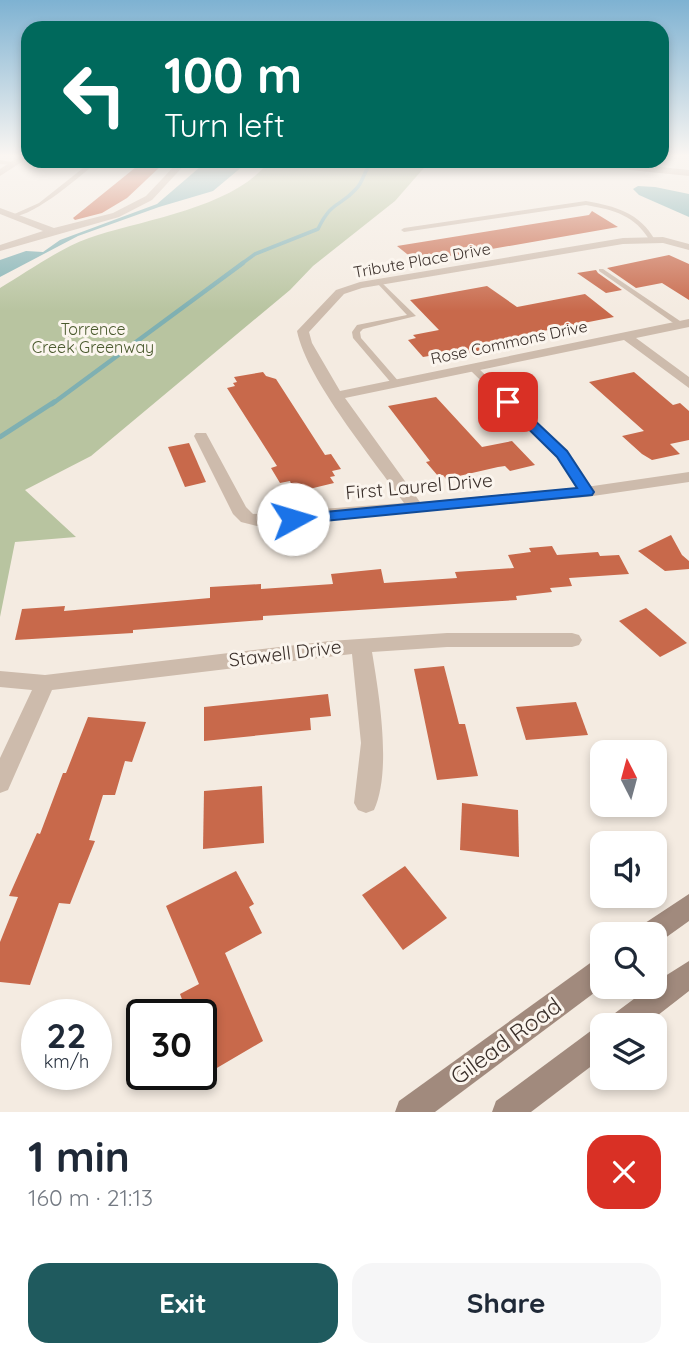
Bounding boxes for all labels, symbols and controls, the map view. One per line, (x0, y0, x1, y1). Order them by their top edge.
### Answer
text: 100 m (164, 44, 302, 105)
icon: left (49, 49, 140, 140)
text: Turn left (164, 105, 285, 145)
street label: Tribute Place Drive (352, 238, 492, 282)
street label: Rose Commons Drive (429, 316, 589, 368)
park label: Torrence Creek Greenway (32, 319, 154, 357)
pin (478, 372, 538, 432)
icon: arrive (489, 383, 527, 421)
street label: First Laurel Drive (344, 468, 494, 504)
position arrow (256, 482, 330, 556)
street label: Stawell Drive (227, 634, 343, 672)
north arrow (590, 740, 667, 817)
map controls (590, 740, 667, 1090)
button: sound (590, 831, 667, 908)
button: search (590, 922, 667, 999)
street label: Gilead Road (444, 991, 567, 1091)
speed limit sign: 30 (126, 999, 217, 1090)
text: 22 (47, 1013, 86, 1057)
button: layers (590, 1013, 667, 1090)
text: km/h (44, 1050, 89, 1073)
text: 1 min (28, 1130, 130, 1183)
button: close (587, 1135, 661, 1209)
text: 160 m · 21:13 (28, 1183, 153, 1212)
button: Exit (28, 1263, 338, 1343)
button: Share (352, 1263, 661, 1343)

